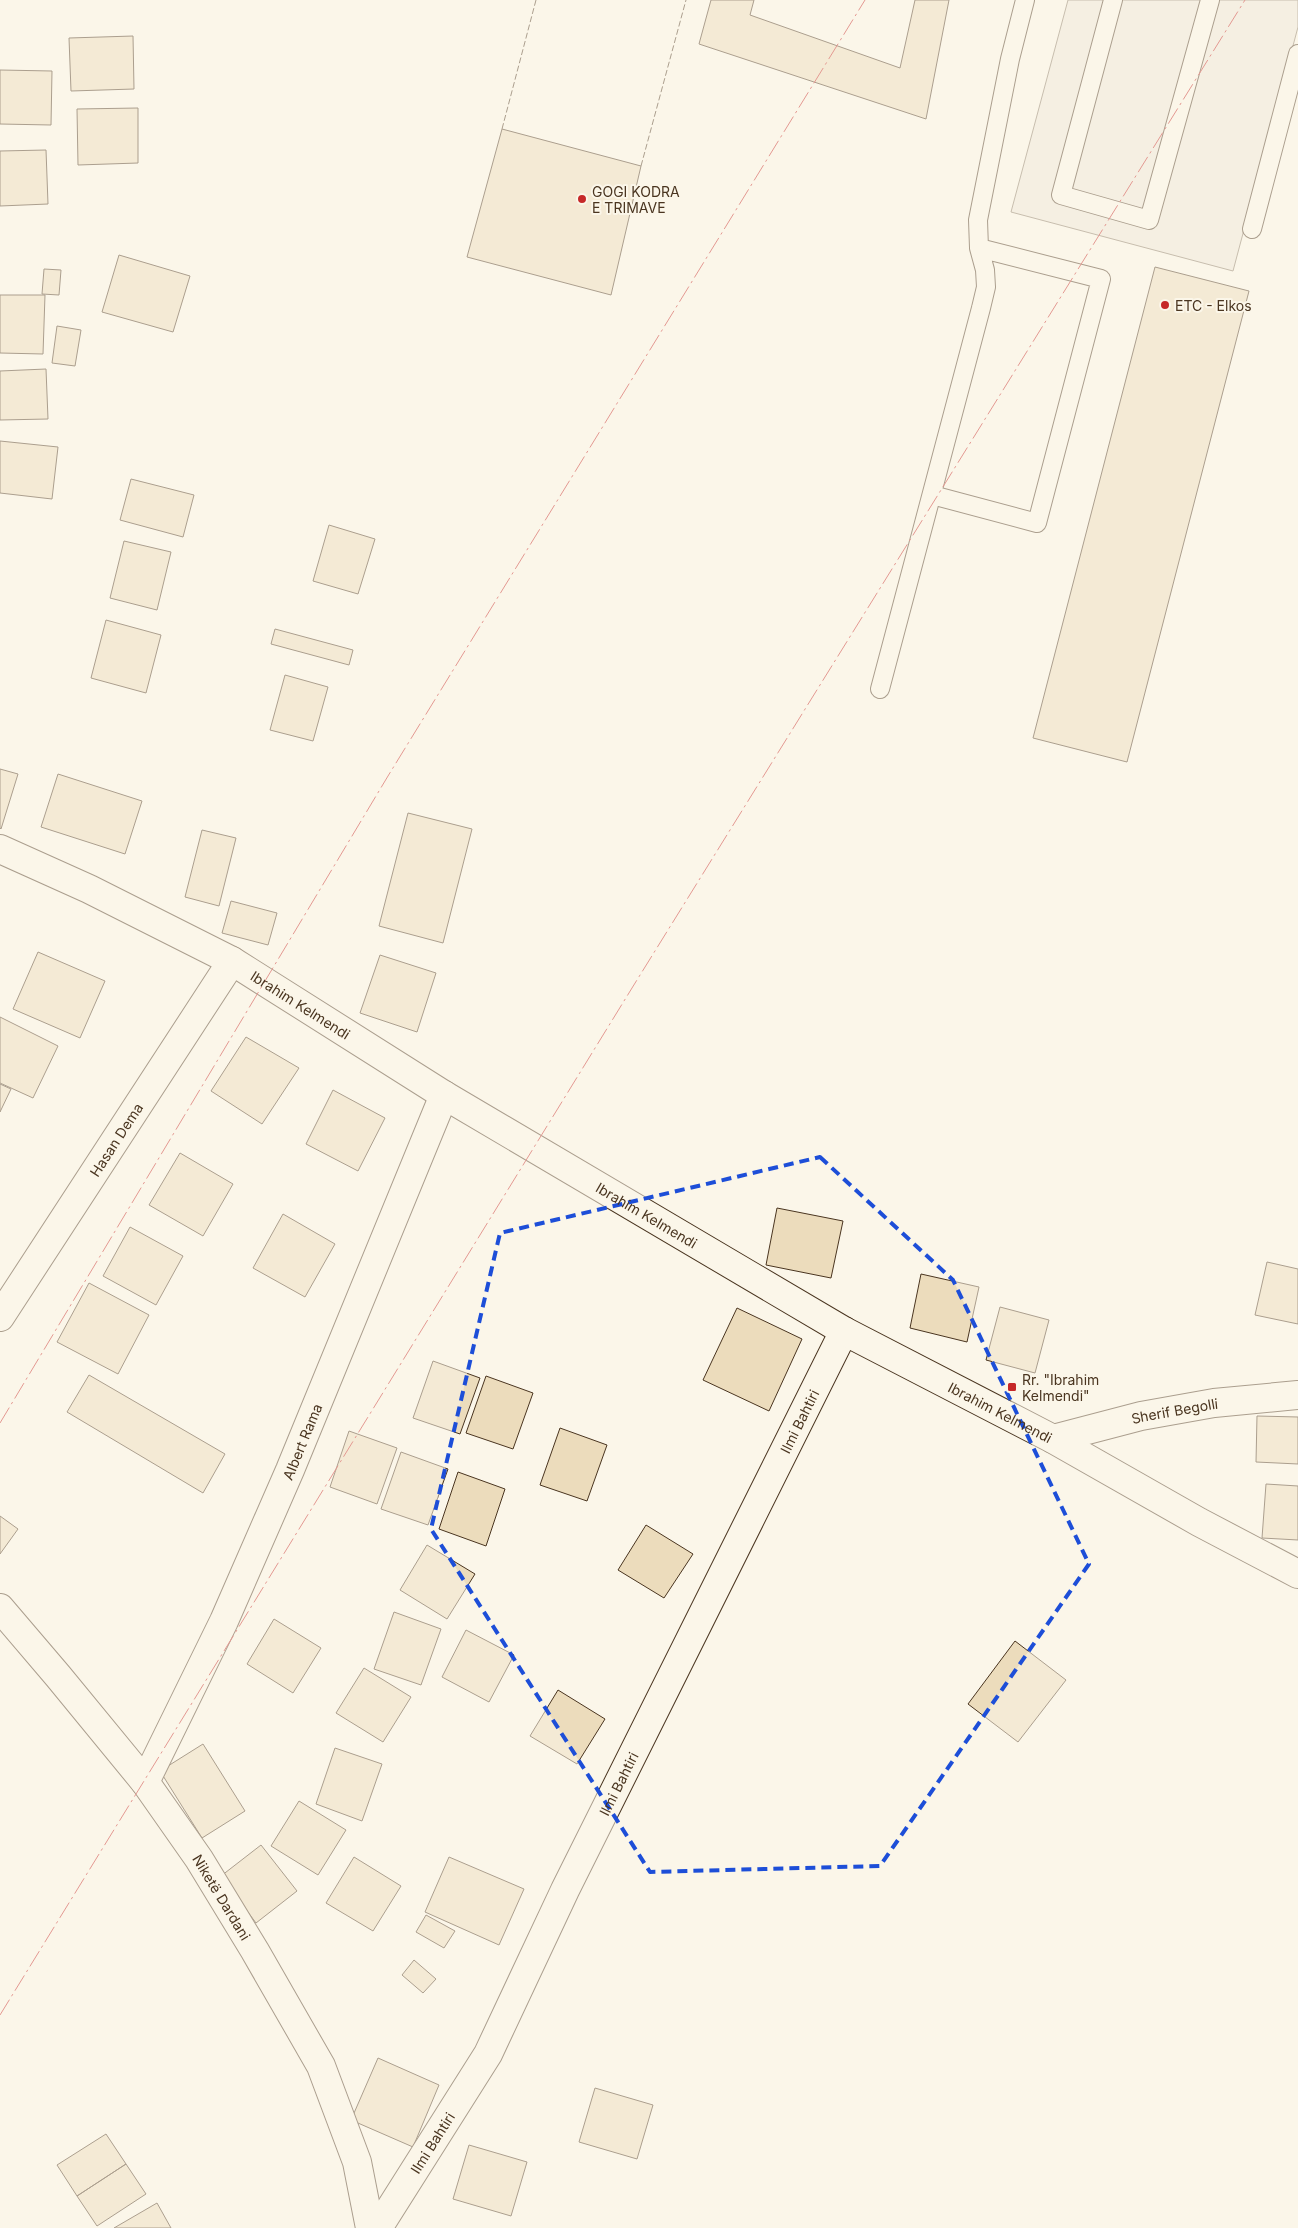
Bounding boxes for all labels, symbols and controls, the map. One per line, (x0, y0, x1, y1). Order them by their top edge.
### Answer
place label: GOGI KODRA E TRIMAVE (592, 183, 680, 216)
marker: GOGI KODRA E TRIMAVE (576, 193, 588, 205)
place label: ETC - Elkos (1175, 297, 1252, 314)
marker: ETC - Elkos (1159, 299, 1171, 311)
street label: Ibrahim Kelmendi (248, 967, 354, 1042)
street label: Hasan Dema (86, 1099, 146, 1179)
street label: Ibrahim Kelmendi (593, 1178, 700, 1251)
place label: Rr. "Ibrahim Kelmendi" (1022, 1371, 1099, 1404)
street label: Ibrahim Kelmendi (946, 1378, 1055, 1446)
marker: Rr. "Ibrahim Kelmendi" (1006, 1381, 1018, 1393)
street label: Ilmi Bahtiri (776, 1387, 822, 1456)
street label: Sherif Begolli (1129, 1394, 1219, 1427)
street label: Albert Rama (278, 1401, 325, 1482)
street label: Ilmi Bahtiri (595, 1749, 641, 1818)
street label: Niketë Dardani (190, 1851, 255, 1943)
street label: Ilmi Bahtiri (406, 2109, 458, 2176)

